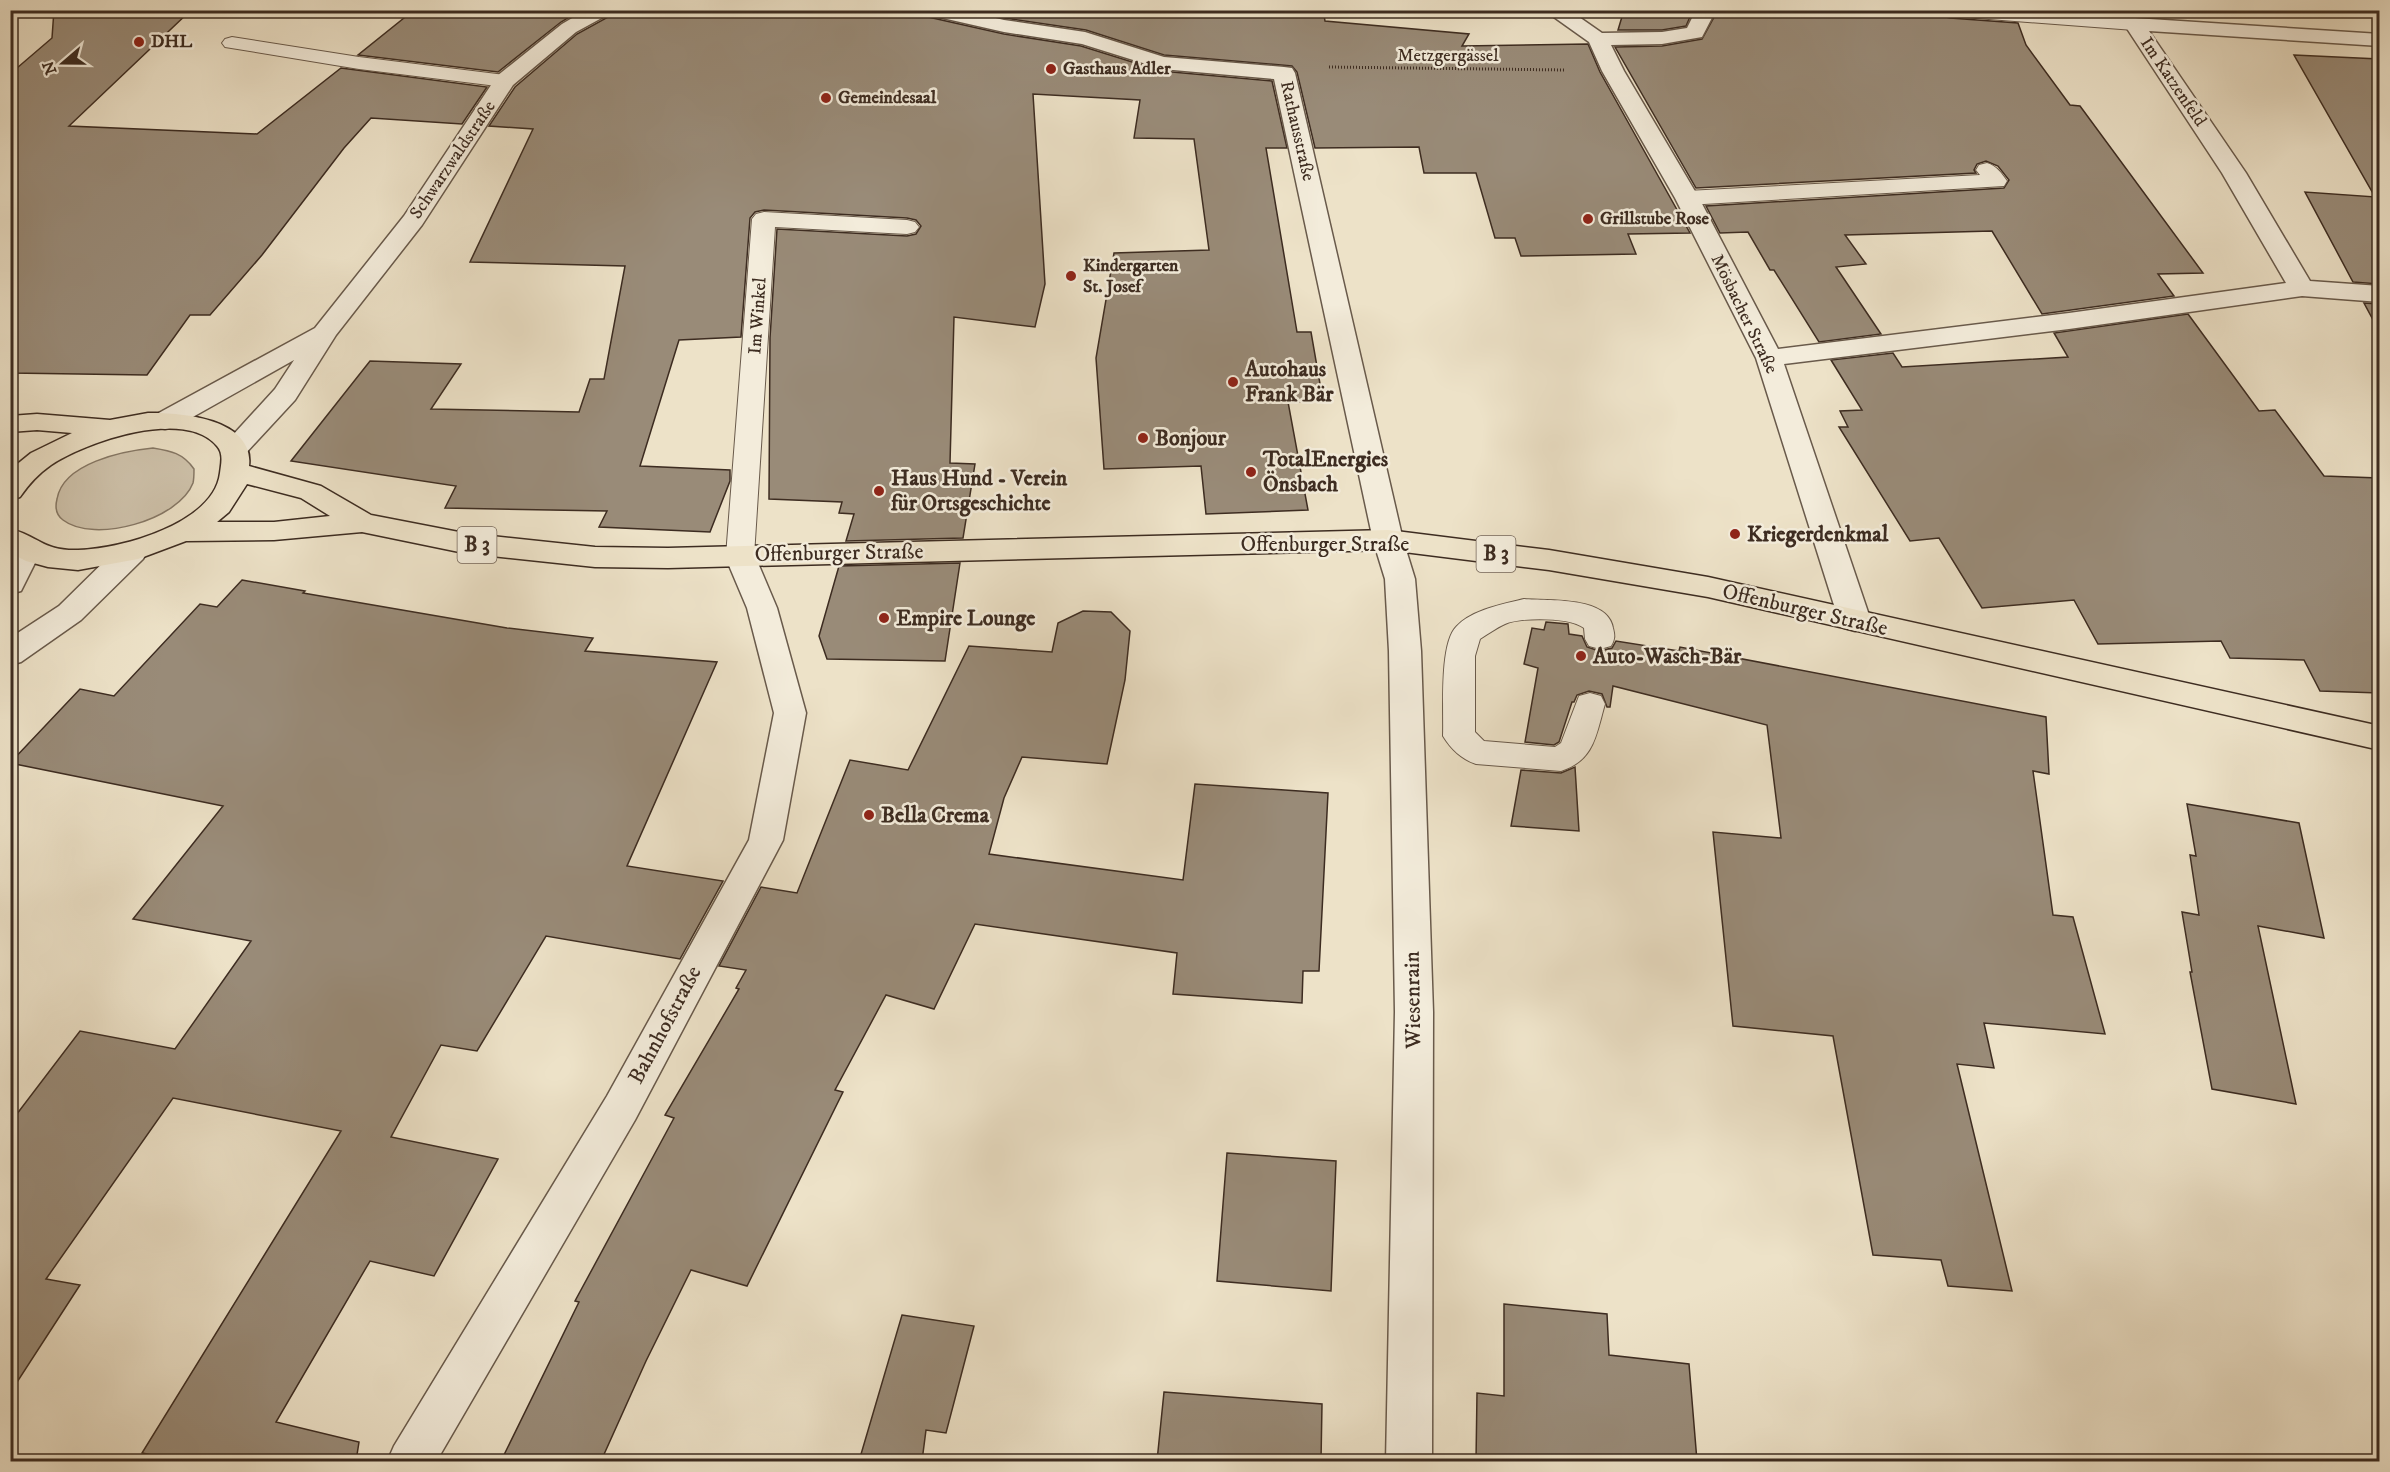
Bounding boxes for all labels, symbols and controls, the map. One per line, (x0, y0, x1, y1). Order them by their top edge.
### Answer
place label: DHL (151, 31, 193, 53)
north arrow (33, 33, 93, 93)
street label: Im Katzenfeld (2135, 33, 2211, 131)
marker: DHL (132, 35, 146, 49)
street label: Metzgergässel (1397, 45, 1499, 67)
text: N (38, 58, 61, 77)
place label: Gasthaus Adler (1063, 58, 1171, 80)
marker: Gasthaus Adler (1044, 62, 1058, 76)
street label: Rathausstraße (1275, 79, 1319, 183)
place label: Gemeindesaal (838, 87, 937, 109)
marker: Gemeindesaal (819, 91, 833, 105)
street label: Schwarzwaldstraße (405, 97, 501, 223)
place label: Grillstube Rose (1600, 208, 1710, 230)
marker: Grillstube Rose (1581, 212, 1595, 226)
street label: Mösbacher Straße (1706, 251, 1782, 377)
place label: Kindergarten St. Josef (1083, 255, 1179, 298)
marker: Kindergarten St. Josef (1064, 269, 1078, 283)
street label: Im Winkel (744, 276, 772, 355)
place label: Autohaus Frank Bär (1244, 356, 1334, 408)
marker: Autohaus Frank Bär (1226, 375, 1240, 389)
place label: Bonjour (1155, 425, 1227, 453)
marker: Bonjour (1136, 431, 1150, 445)
place label: TotalEnergies Önsbach (1262, 446, 1389, 498)
place label: Haus Hund - Verein für Ortsgeschichte (890, 465, 1068, 517)
marker: TotalEnergies Önsbach (1244, 465, 1258, 479)
marker: Haus Hund - Verein für Ortsgeschichte (872, 484, 886, 498)
place label: Kriegerdenkmal (1747, 521, 1889, 548)
road number: B 3 (458, 527, 496, 563)
marker: Kriegerdenkmal (1728, 527, 1742, 541)
street label: Offenburger Straße (1241, 531, 1409, 558)
road number: B 3 (1476, 536, 1516, 572)
street label: Offenburger Straße (754, 538, 924, 568)
street label: Offenburger Straße (1720, 578, 1890, 642)
place label: Empire Lounge (896, 605, 1035, 632)
marker: Empire Lounge (877, 611, 891, 625)
place label: Auto-Wasch-Bär (1592, 643, 1742, 670)
marker: Auto-Wasch-Bär (1574, 649, 1588, 663)
place label: Bella Crema (881, 802, 990, 829)
marker: Bella Crema (862, 808, 876, 822)
street label: Wiesenrain (1399, 950, 1427, 1050)
street label: Bahnhofstraße (623, 961, 707, 1089)

